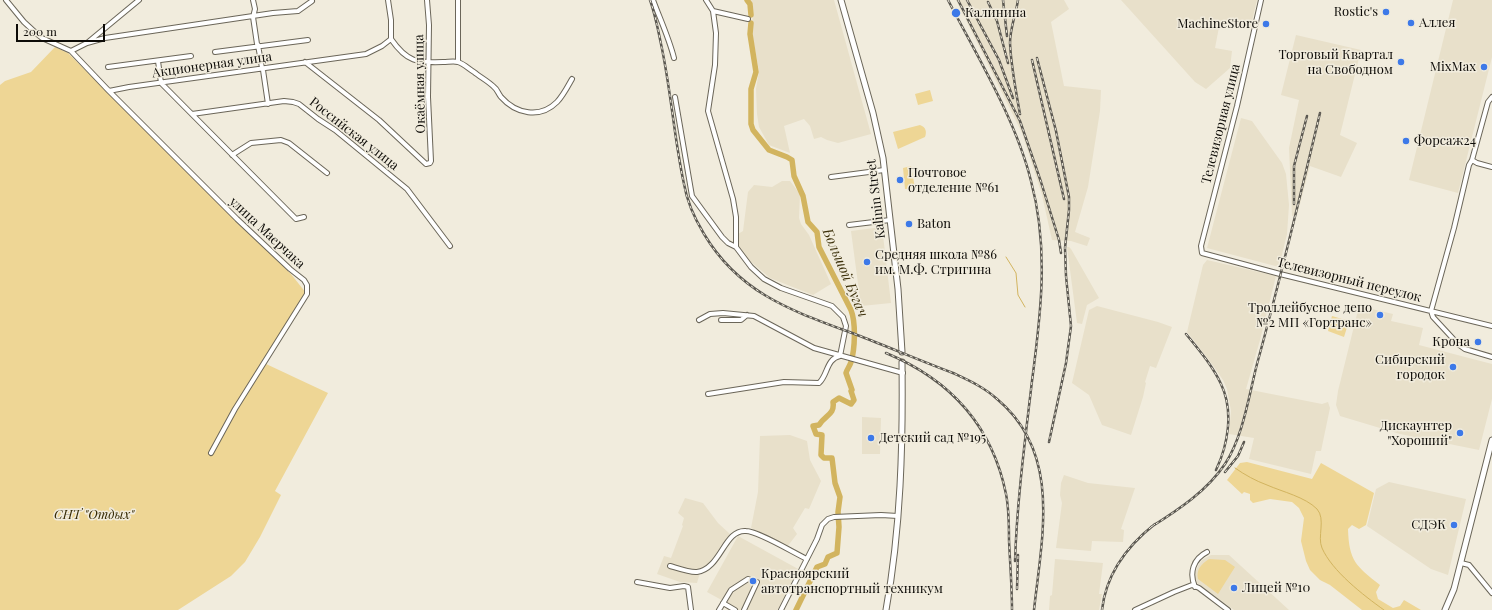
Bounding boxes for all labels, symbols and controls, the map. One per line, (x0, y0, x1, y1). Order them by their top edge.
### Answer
place label: Rostic's (1334, 4, 1378, 20)
place label: Калинина (965, 5, 1026, 21)
marker: Калинина (950, 7, 962, 19)
marker: Rostic's (1381, 7, 1391, 17)
place label: Аллея (1419, 15, 1455, 31)
scale bar (18, 16, 107, 42)
place label: MachineStore (1177, 16, 1258, 32)
marker: Аллея (1406, 18, 1416, 28)
marker: MachineStore (1261, 19, 1271, 29)
text: 200 m (23, 23, 57, 39)
street label: Окаёмная улица (411, 34, 429, 134)
place label: Торговый Квартал на Свободном (1278, 47, 1393, 78)
street label: Акционерная улица (151, 49, 273, 81)
marker: Торговый Квартал на Свободном (1396, 57, 1406, 67)
place label: MixMax (1430, 59, 1476, 75)
street label: Телевизорная улица (1199, 62, 1243, 186)
marker: MixMax (1479, 62, 1489, 72)
street label: Российская улица (306, 94, 402, 174)
place label: Форсаж24 (1414, 133, 1476, 149)
marker: Форсаж24 (1401, 136, 1411, 146)
street label: Kalinin Street (863, 158, 889, 240)
place label: Почтовое отделение №61 (908, 165, 999, 196)
marker: Почтовое отделение №61 (895, 175, 905, 185)
street label: улица Маерчака (226, 194, 308, 272)
place label: Baton (917, 216, 951, 232)
marker: Baton (904, 219, 914, 229)
water label: Большой Бугач (819, 226, 871, 320)
place label: Средняя школа №86 им. М.Ф. Стригина (875, 247, 997, 278)
street label: Телевизорный переулок (1275, 254, 1423, 306)
marker: Средняя школа №86 им. М.Ф. Стригина (862, 257, 872, 267)
place label: Троллейбусное депо №2 МП «Гортранс» (1248, 300, 1372, 331)
marker: Троллейбусное депо №2 МП «Гортранс» (1375, 310, 1385, 320)
place label: Крона (1432, 334, 1470, 350)
marker: Крона (1473, 337, 1483, 347)
place label: Сибирский городок (1375, 352, 1445, 383)
marker: Сибирский городок (1448, 362, 1458, 372)
place label: Дискаунтер "Хороший" (1380, 418, 1452, 449)
marker: Дискаунтер "Хороший" (1455, 428, 1465, 438)
place label: Детский сад №195 (879, 430, 986, 446)
marker: Детский сад №195 (866, 433, 876, 443)
park label: СНТ "Отдых" (54, 507, 134, 523)
place label: СДЭК (1411, 517, 1446, 533)
marker: СДЭК (1449, 520, 1459, 530)
place label: Красноярский автотранспортный техникум (761, 566, 943, 597)
marker: Красноярский автотранспортный техникум (748, 576, 758, 586)
place label: Лицей №10 (1242, 580, 1310, 596)
marker: Лицей №10 (1229, 583, 1239, 593)

